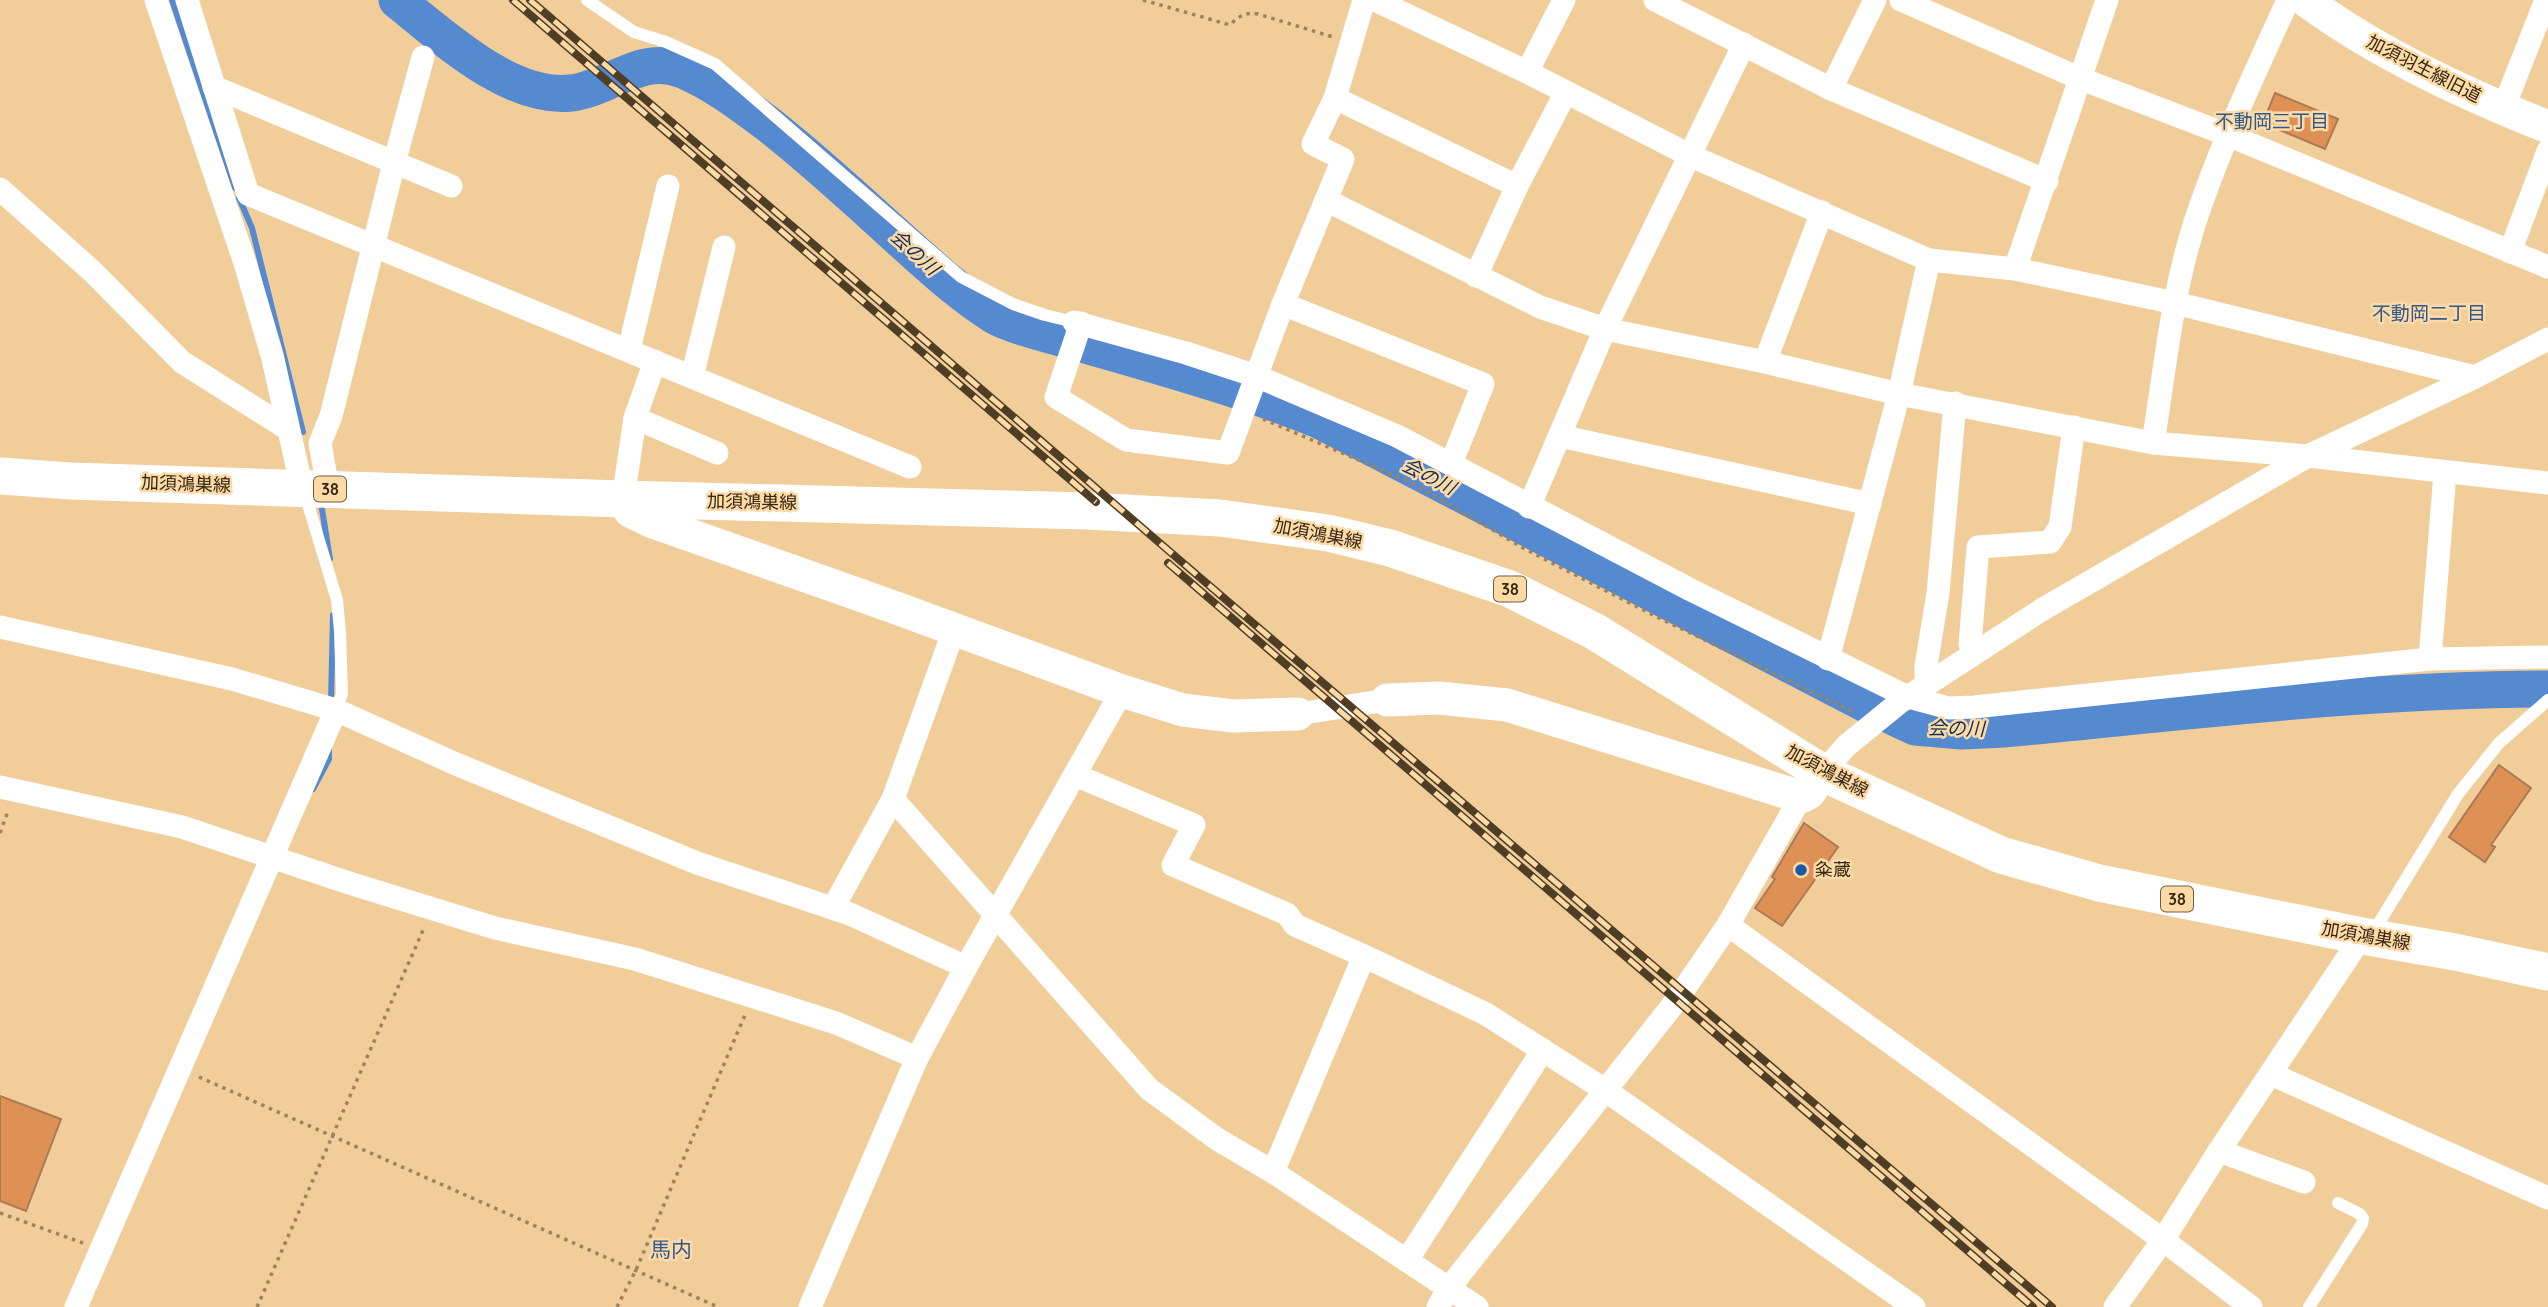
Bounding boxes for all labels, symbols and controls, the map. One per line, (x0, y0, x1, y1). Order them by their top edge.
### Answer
street label: 加須羽生線旧道 (2363, 30, 2486, 107)
district label: 不動岡三丁目 (2215, 109, 2329, 133)
water label: 会の川 (886, 224, 946, 281)
district label: 不動岡二丁目 (2372, 301, 2486, 325)
water label: 会の川 (1398, 452, 1462, 501)
street label: 加須鴻巣線 (141, 470, 231, 497)
road number: 38 (314, 476, 346, 502)
street label: 加須鴻巣線 (707, 489, 797, 514)
street label: 加須鴻巣線 (1272, 514, 1364, 553)
road number: 38 (1494, 576, 1526, 602)
water label: 会の川 (1927, 716, 1987, 741)
street label: 加須鴻巣線 (1782, 739, 1872, 802)
place label: 粂蔵 (1815, 858, 1851, 881)
marker: 粂蔵 (1793, 862, 1809, 878)
road number: 38 (2161, 886, 2193, 911)
street label: 加須鴻巣線 (2320, 916, 2412, 955)
district label: 馬内 (650, 1236, 692, 1262)

